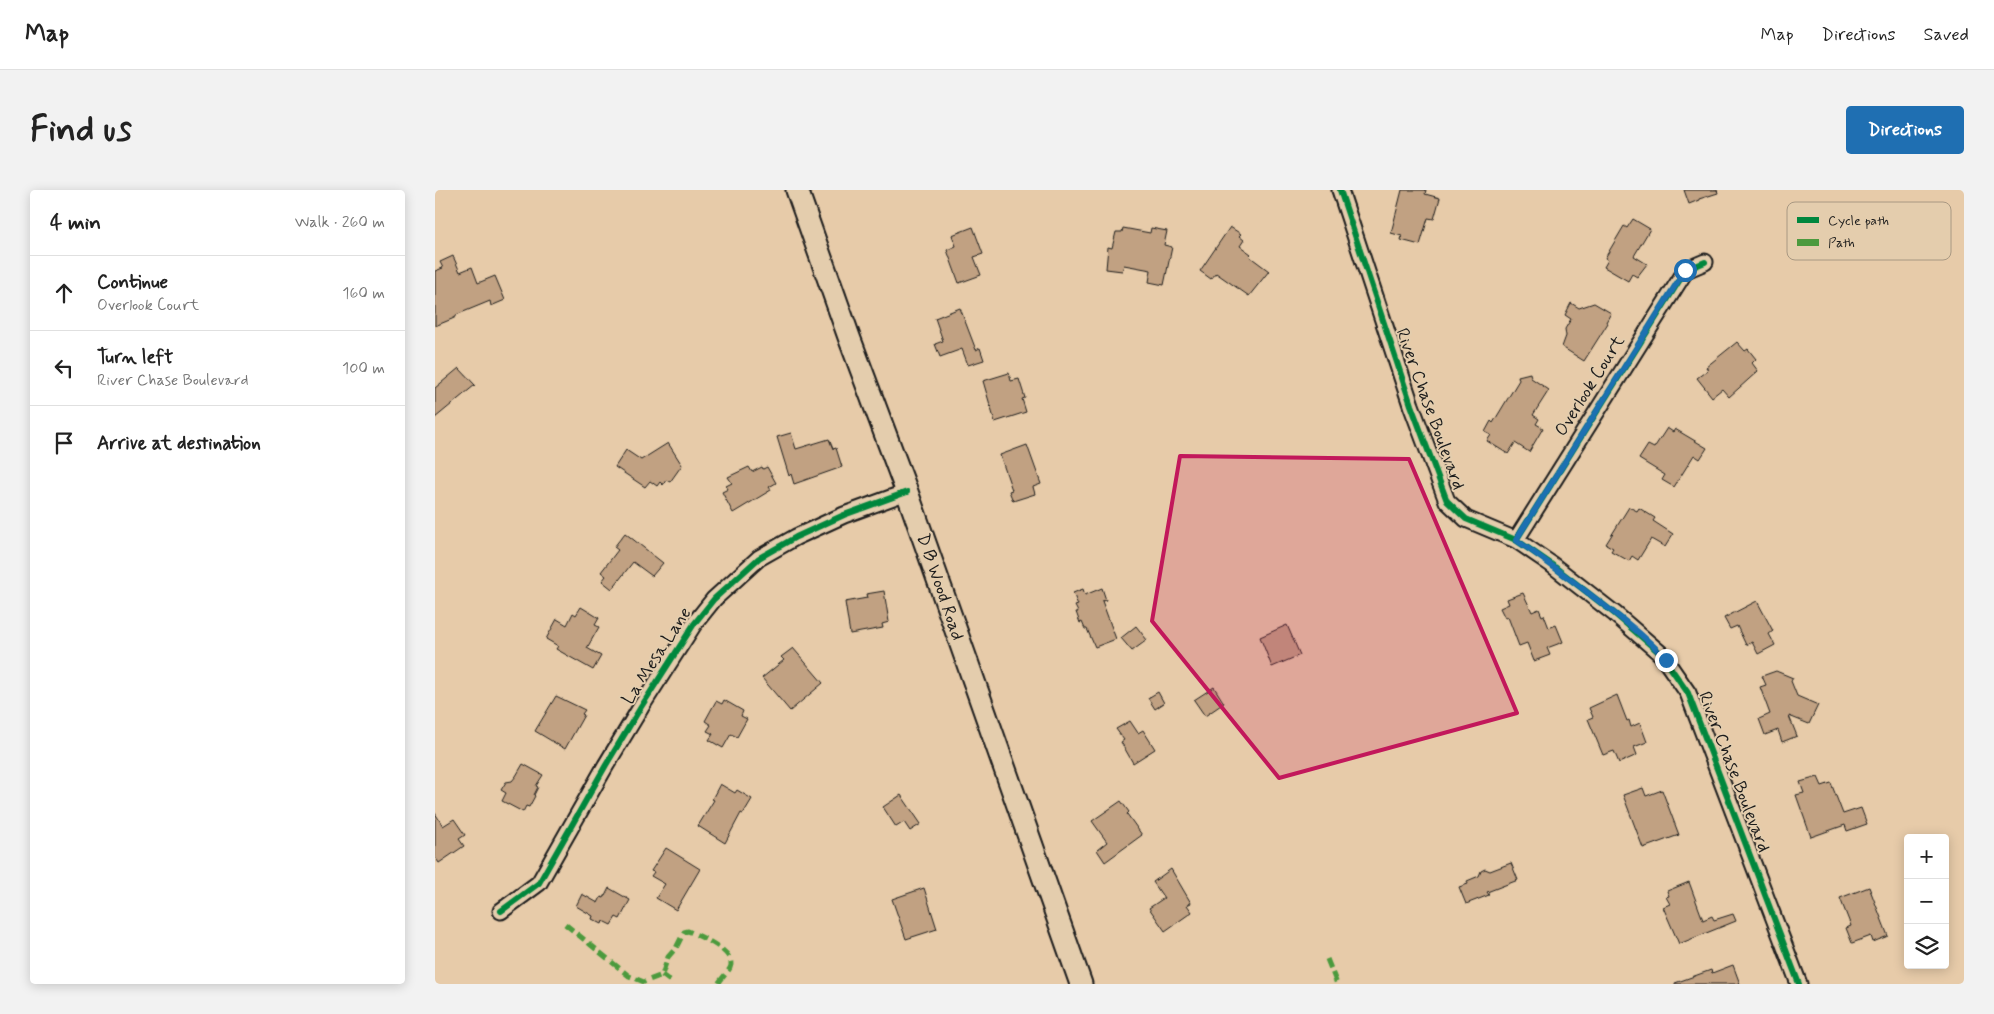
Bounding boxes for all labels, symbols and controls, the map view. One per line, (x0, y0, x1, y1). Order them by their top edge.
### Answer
text: Map (25, 19, 69, 50)
text: Map (1761, 23, 1794, 47)
text: Directions (1822, 23, 1896, 47)
text: Saved (1924, 23, 1969, 47)
button: Directions (1846, 106, 1964, 154)
text: Find us (30, 107, 132, 153)
legend (1787, 202, 1951, 260)
text: 4 min (50, 209, 101, 237)
text: Walk · 260 m (295, 212, 385, 233)
text: Cycle path (1828, 212, 1889, 230)
text: Path (1828, 234, 1855, 252)
route start (1674, 259, 1697, 282)
text: Continue (97, 270, 168, 295)
icon: ahead (50, 279, 78, 307)
text: 160 m (342, 283, 385, 304)
text: Overlook Court (97, 295, 199, 316)
street label: River Chase Boulevard (1390, 325, 1470, 493)
street label: Overlook Court (1549, 331, 1631, 441)
text: Turn left (97, 345, 173, 370)
icon: left (50, 354, 78, 382)
text: 100 m (342, 358, 385, 379)
text: River Chase Boulevard (97, 370, 248, 391)
icon: arrive (50, 429, 78, 457)
text: Arrive at destination (97, 431, 261, 456)
street label: D B Wood Road (911, 530, 969, 644)
street label: La Mesa Lane (617, 603, 697, 709)
route end (1655, 649, 1678, 672)
street label: River Chase Boulevard (1692, 688, 1776, 856)
map controls (1904, 834, 1949, 969)
button: + (1904, 834, 1949, 879)
button: − (1904, 879, 1949, 924)
button: layers (1904, 924, 1949, 969)

